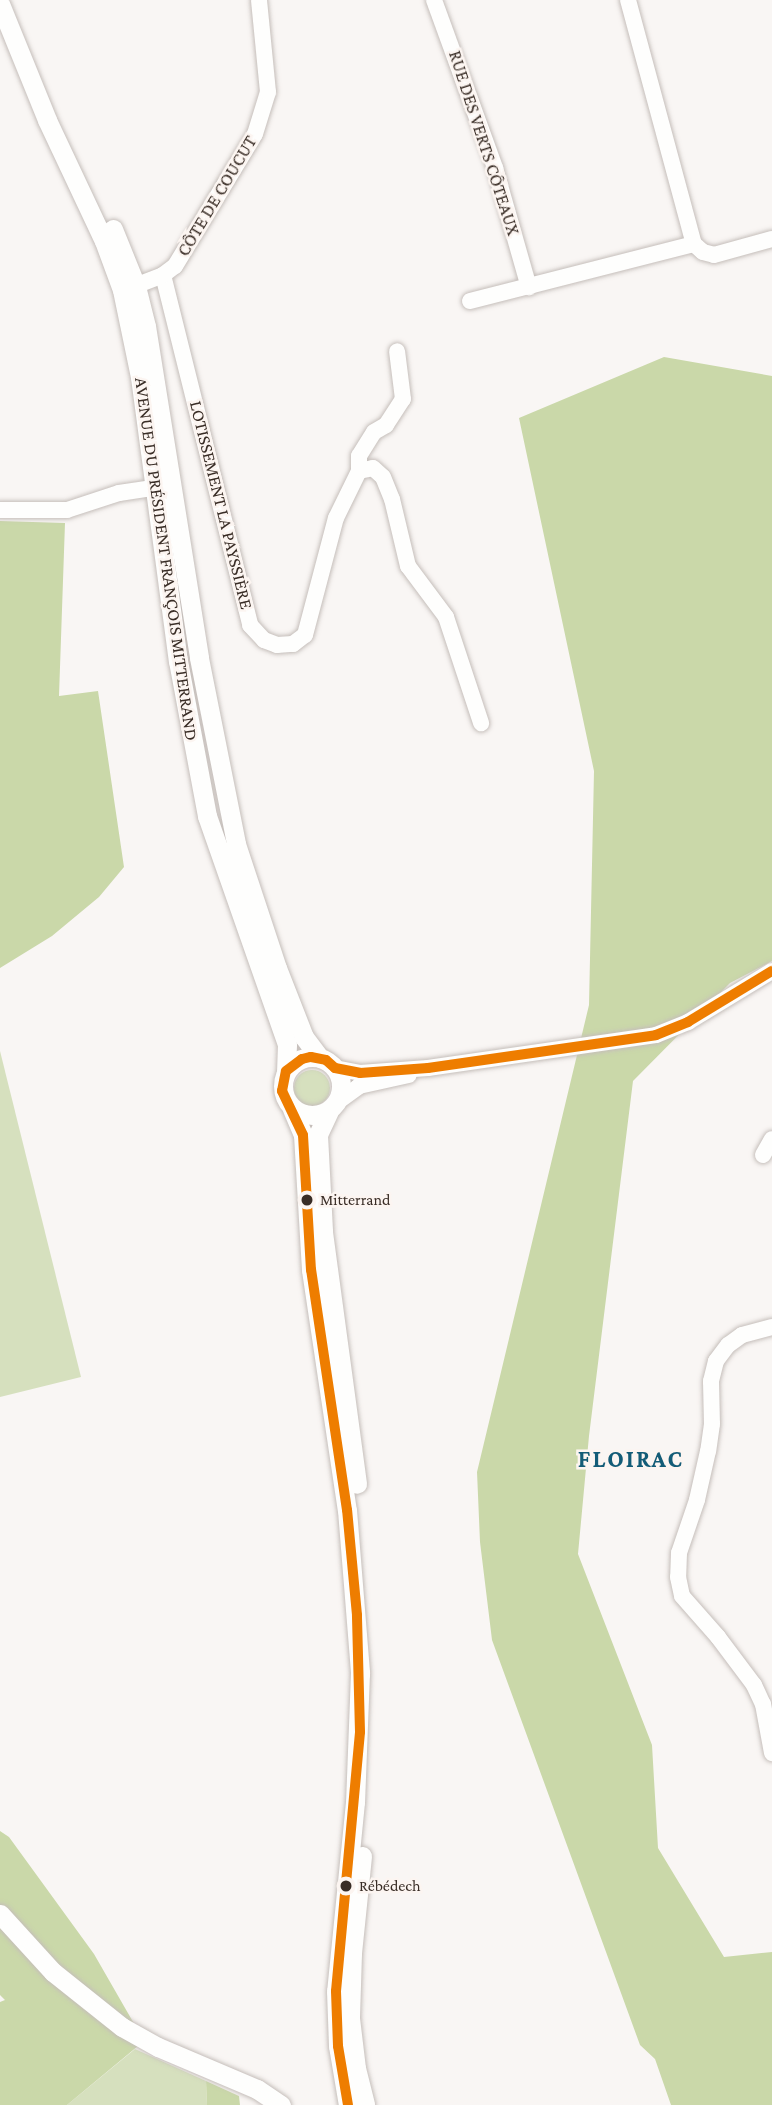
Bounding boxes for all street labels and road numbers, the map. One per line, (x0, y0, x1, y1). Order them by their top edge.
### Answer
street label: RUE DES VERTS CÔTEAUX (444, 48, 524, 238)
street label: CÔTE DE COUCUT (173, 132, 261, 260)
street label: AVENUE DU PRÉSIDENT FRANÇOIS MITTERRAND (130, 376, 202, 742)
street label: LOTISSEMENT LA PAYSSIÈRE (185, 399, 257, 611)

